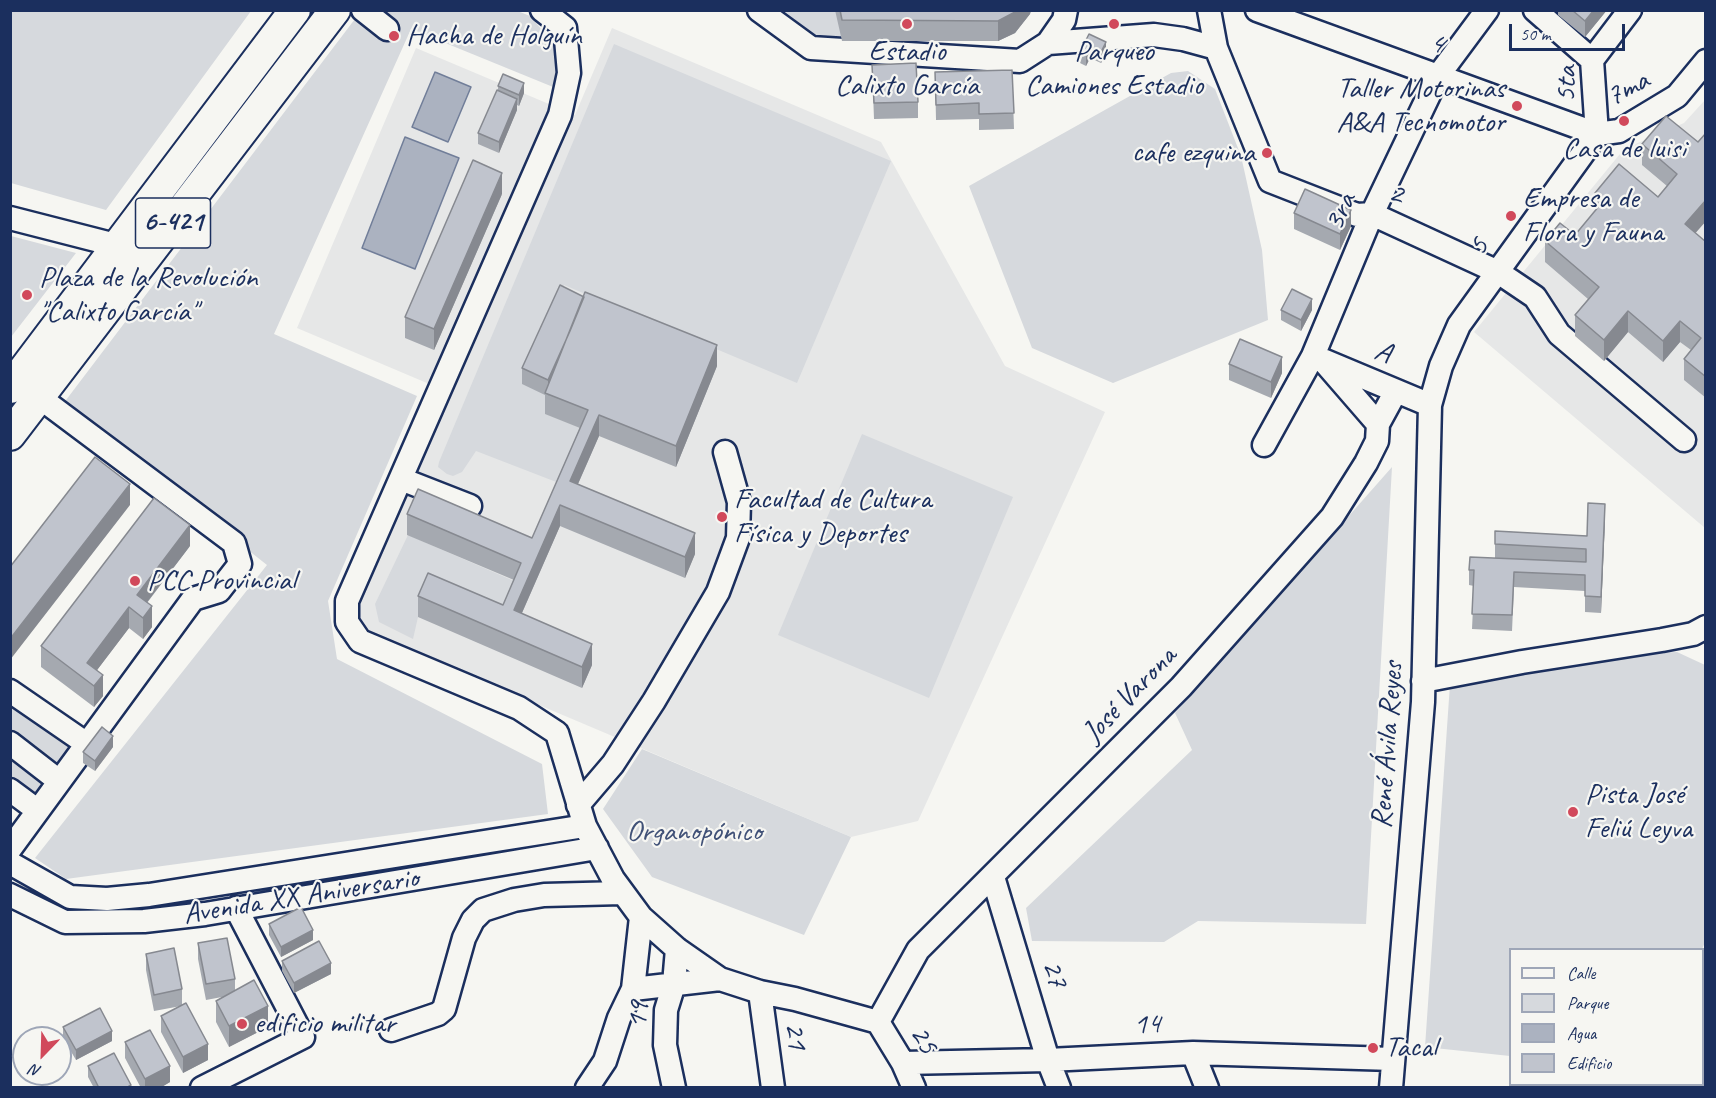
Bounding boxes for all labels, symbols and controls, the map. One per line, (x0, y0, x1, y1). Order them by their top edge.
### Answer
scale bar (1512, 12, 1628, 50)
marker: Estadio Calixto García (900, 17, 914, 31)
marker: Parqueo Camiones Estadio (1107, 17, 1121, 31)
place label: Hacha de Holguín (406, 18, 582, 54)
text: 50 m (1520, 23, 1551, 45)
street label: 4 (1425, 25, 1449, 63)
marker: Hacha de Holguín (387, 29, 401, 43)
place label: Estadio Calixto García (835, 34, 979, 104)
place label: Parqueo Camiones Estadio (1025, 34, 1203, 104)
street label: 7ma (1600, 63, 1656, 115)
street label: 5ta (1548, 65, 1586, 103)
place label: Taller Motorinas A&A Tecnomotor (1336, 71, 1505, 142)
marker: Taller Motorinas A&A Tecnomotor (1510, 99, 1524, 113)
marker: Casa de luisi (1617, 114, 1631, 128)
place label: Casa de luisi (1562, 131, 1686, 167)
place label: cafe ezquina (1132, 135, 1255, 171)
marker: cafe ezquina (1260, 146, 1274, 160)
street label: 2 (1383, 175, 1409, 213)
place label: Empresa de Flora y Fauna (1523, 181, 1663, 252)
street label: 3ra (1317, 188, 1365, 236)
road number: 6-421 (136, 198, 210, 248)
marker: Empresa de Flora y Fauna (1504, 209, 1518, 223)
street label: 5 (1460, 231, 1498, 263)
place label: Plaza de la Revolución "Calixto García" (39, 260, 258, 330)
marker: Plaza de la Revolución "Calixto García" (20, 288, 34, 302)
street label: A (1369, 333, 1397, 373)
place label: Facultad de Cultura Física y Deportes (734, 482, 931, 552)
marker: Facultad de Cultura Física y Deportes (715, 510, 729, 524)
place label: PCC Provincial (147, 563, 296, 599)
marker: PCC Provincial (128, 574, 142, 588)
street label: José Varona (1075, 639, 1185, 751)
street label: René Ávila Reyes (1364, 660, 1412, 830)
place label: Pista José Feliú Leyva (1585, 777, 1692, 848)
marker: Pista José Feliú Leyva (1566, 805, 1580, 819)
park label: Organopónico (626, 814, 762, 850)
street label: Avenida XX Aniversario (181, 861, 421, 933)
legend (1509, 948, 1704, 1086)
street label: 27 (1033, 956, 1075, 992)
text: Calle (1567, 962, 1595, 984)
text: Parque (1567, 992, 1608, 1014)
street label: 19 (620, 1000, 658, 1030)
place label: edificio militar (254, 1006, 395, 1042)
street label: 14 (1133, 1006, 1161, 1044)
marker: edificio militar (235, 1017, 249, 1031)
street label: 25 (901, 1019, 945, 1061)
street label: 21 (775, 1020, 815, 1052)
text: Agua (1567, 1022, 1596, 1044)
north arrow (12, 1026, 72, 1086)
place label: Tacal (1385, 1030, 1437, 1066)
marker: Tacal (1366, 1041, 1380, 1055)
text: Edificio (1567, 1052, 1611, 1074)
text: N (27, 1060, 44, 1082)

